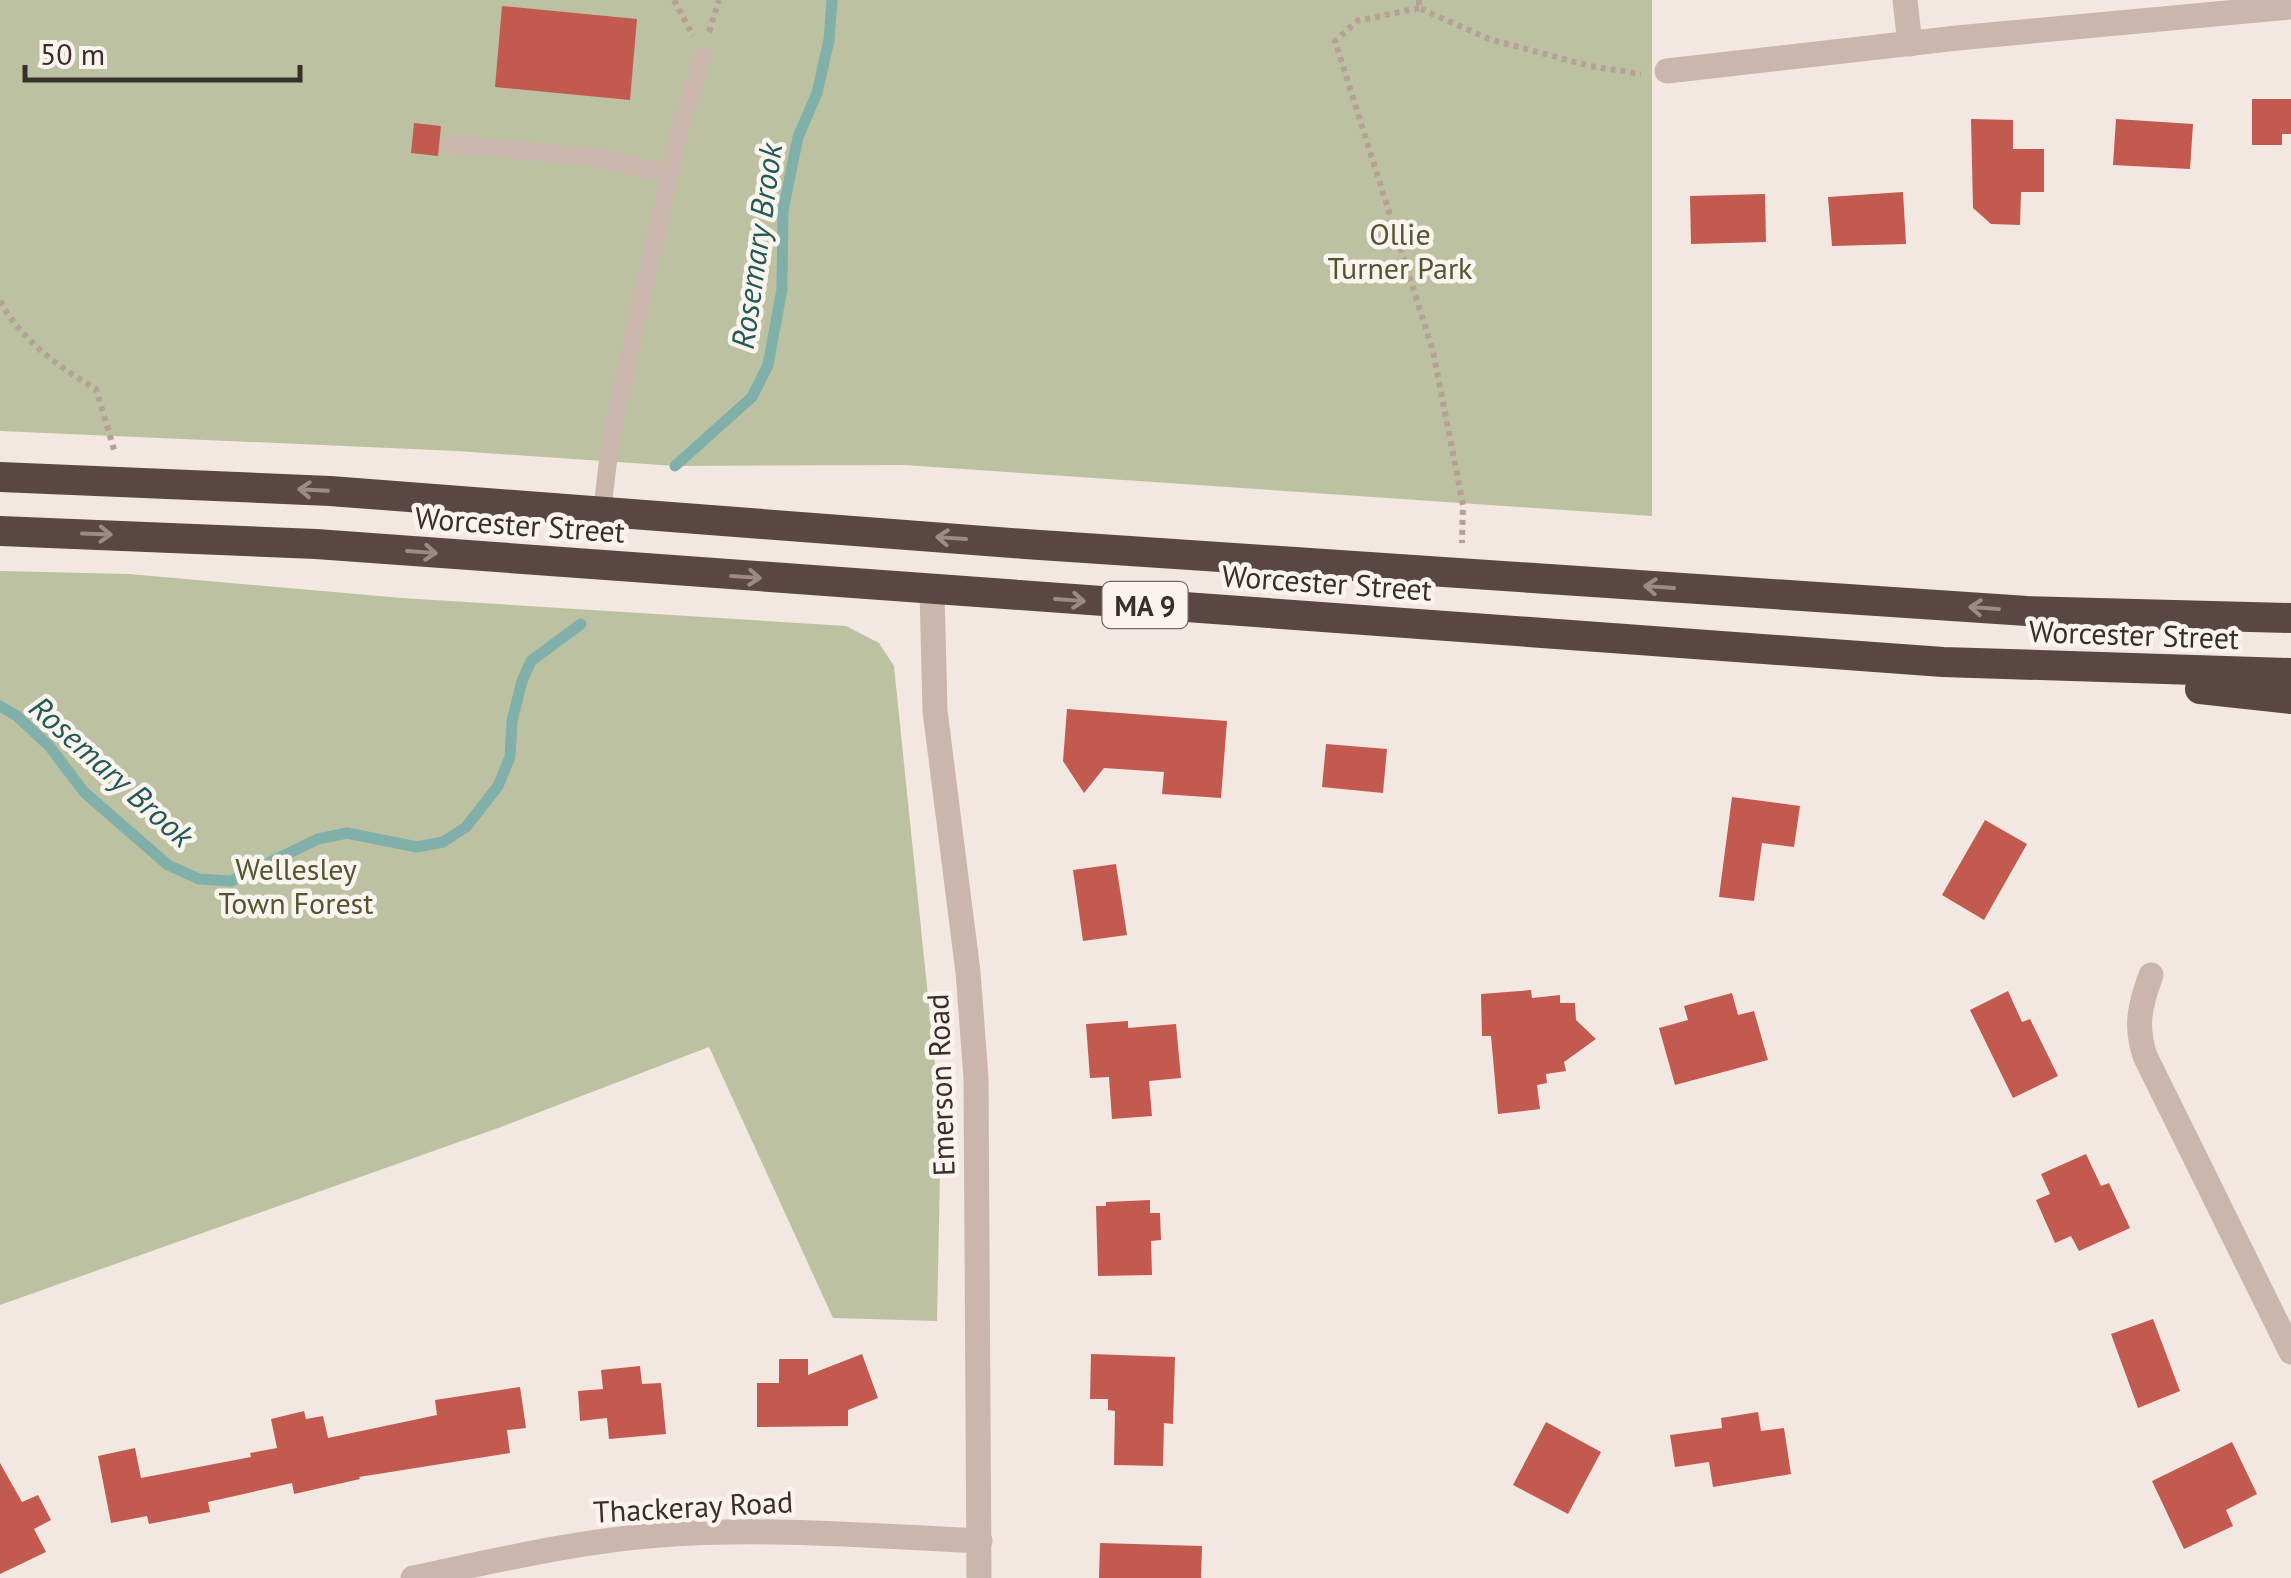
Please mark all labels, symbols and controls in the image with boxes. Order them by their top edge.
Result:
scale bar [25,20,300,82]
text: 50 m [40,34,105,73]
water label: Rosemary Brook [721,139,791,351]
park label: Ollie Turner Park [1328,214,1473,287]
one-way arrow [297,480,329,499]
street label: Worcester Street [414,497,626,551]
one-way arrow [81,525,113,544]
one-way arrow [936,529,968,548]
one-way arrow [405,542,437,561]
street label: Worcester Street [1221,555,1433,609]
one-way arrow [729,567,762,586]
one-way arrow [1644,577,1676,596]
road number: MA 9 [1102,582,1188,628]
one-way arrow [1054,591,1086,610]
one-way arrow [1968,599,2000,618]
street label: Worcester Street [2028,611,2240,657]
water label: Rosemary Brook [21,686,204,857]
park label: Wellesley Town Forest [219,849,373,922]
street label: Emerson Road [917,993,963,1177]
street label: Thackeray Road [592,1481,794,1531]

